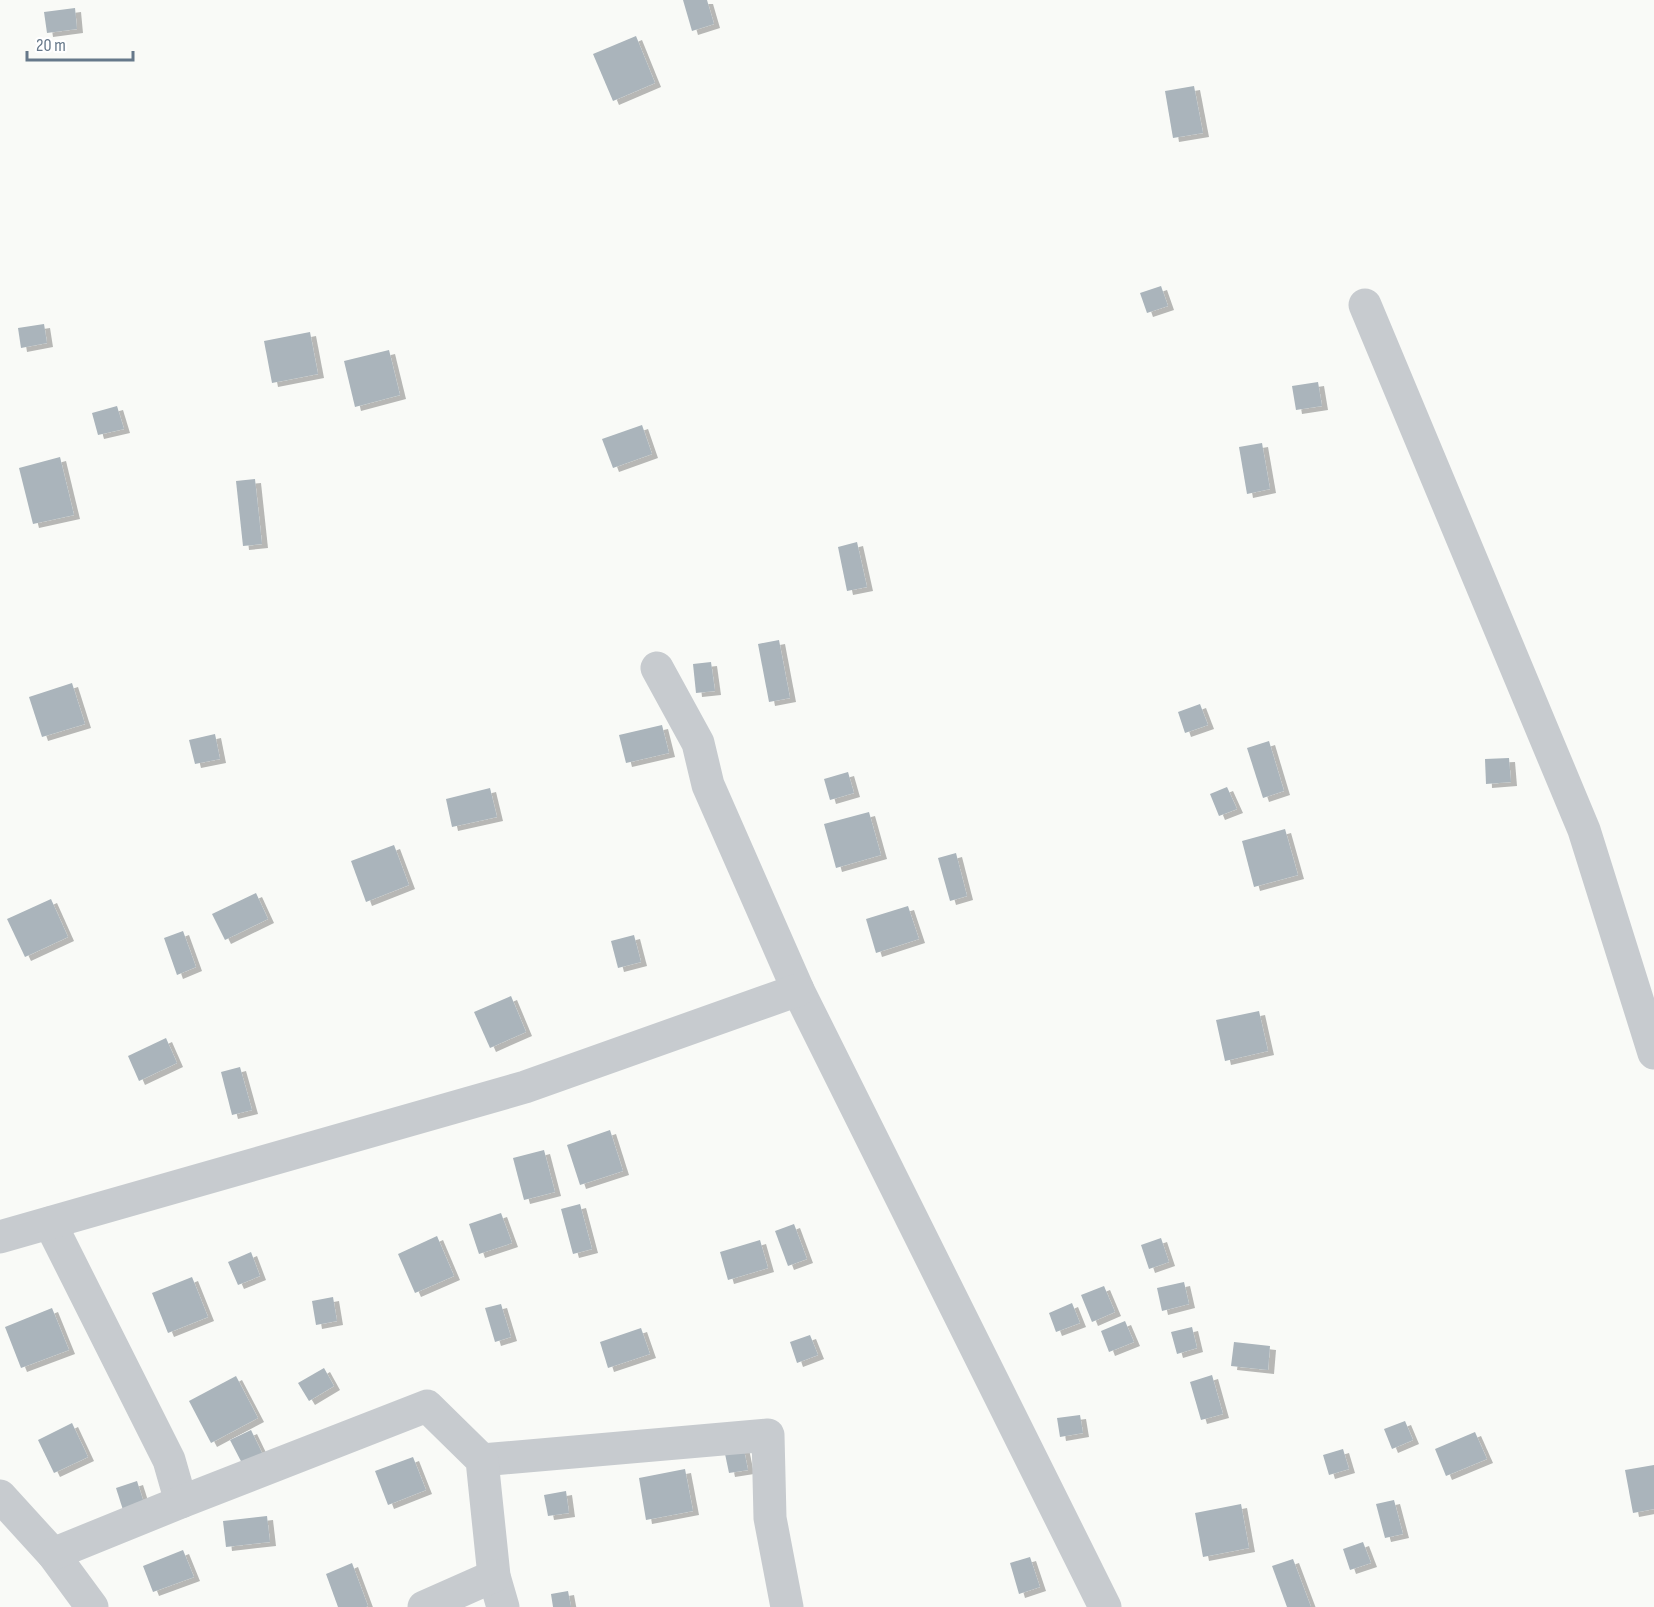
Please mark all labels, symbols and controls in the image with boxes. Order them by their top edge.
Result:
scale bar [27,24,134,62]
text: 20 m [36,35,66,56]

